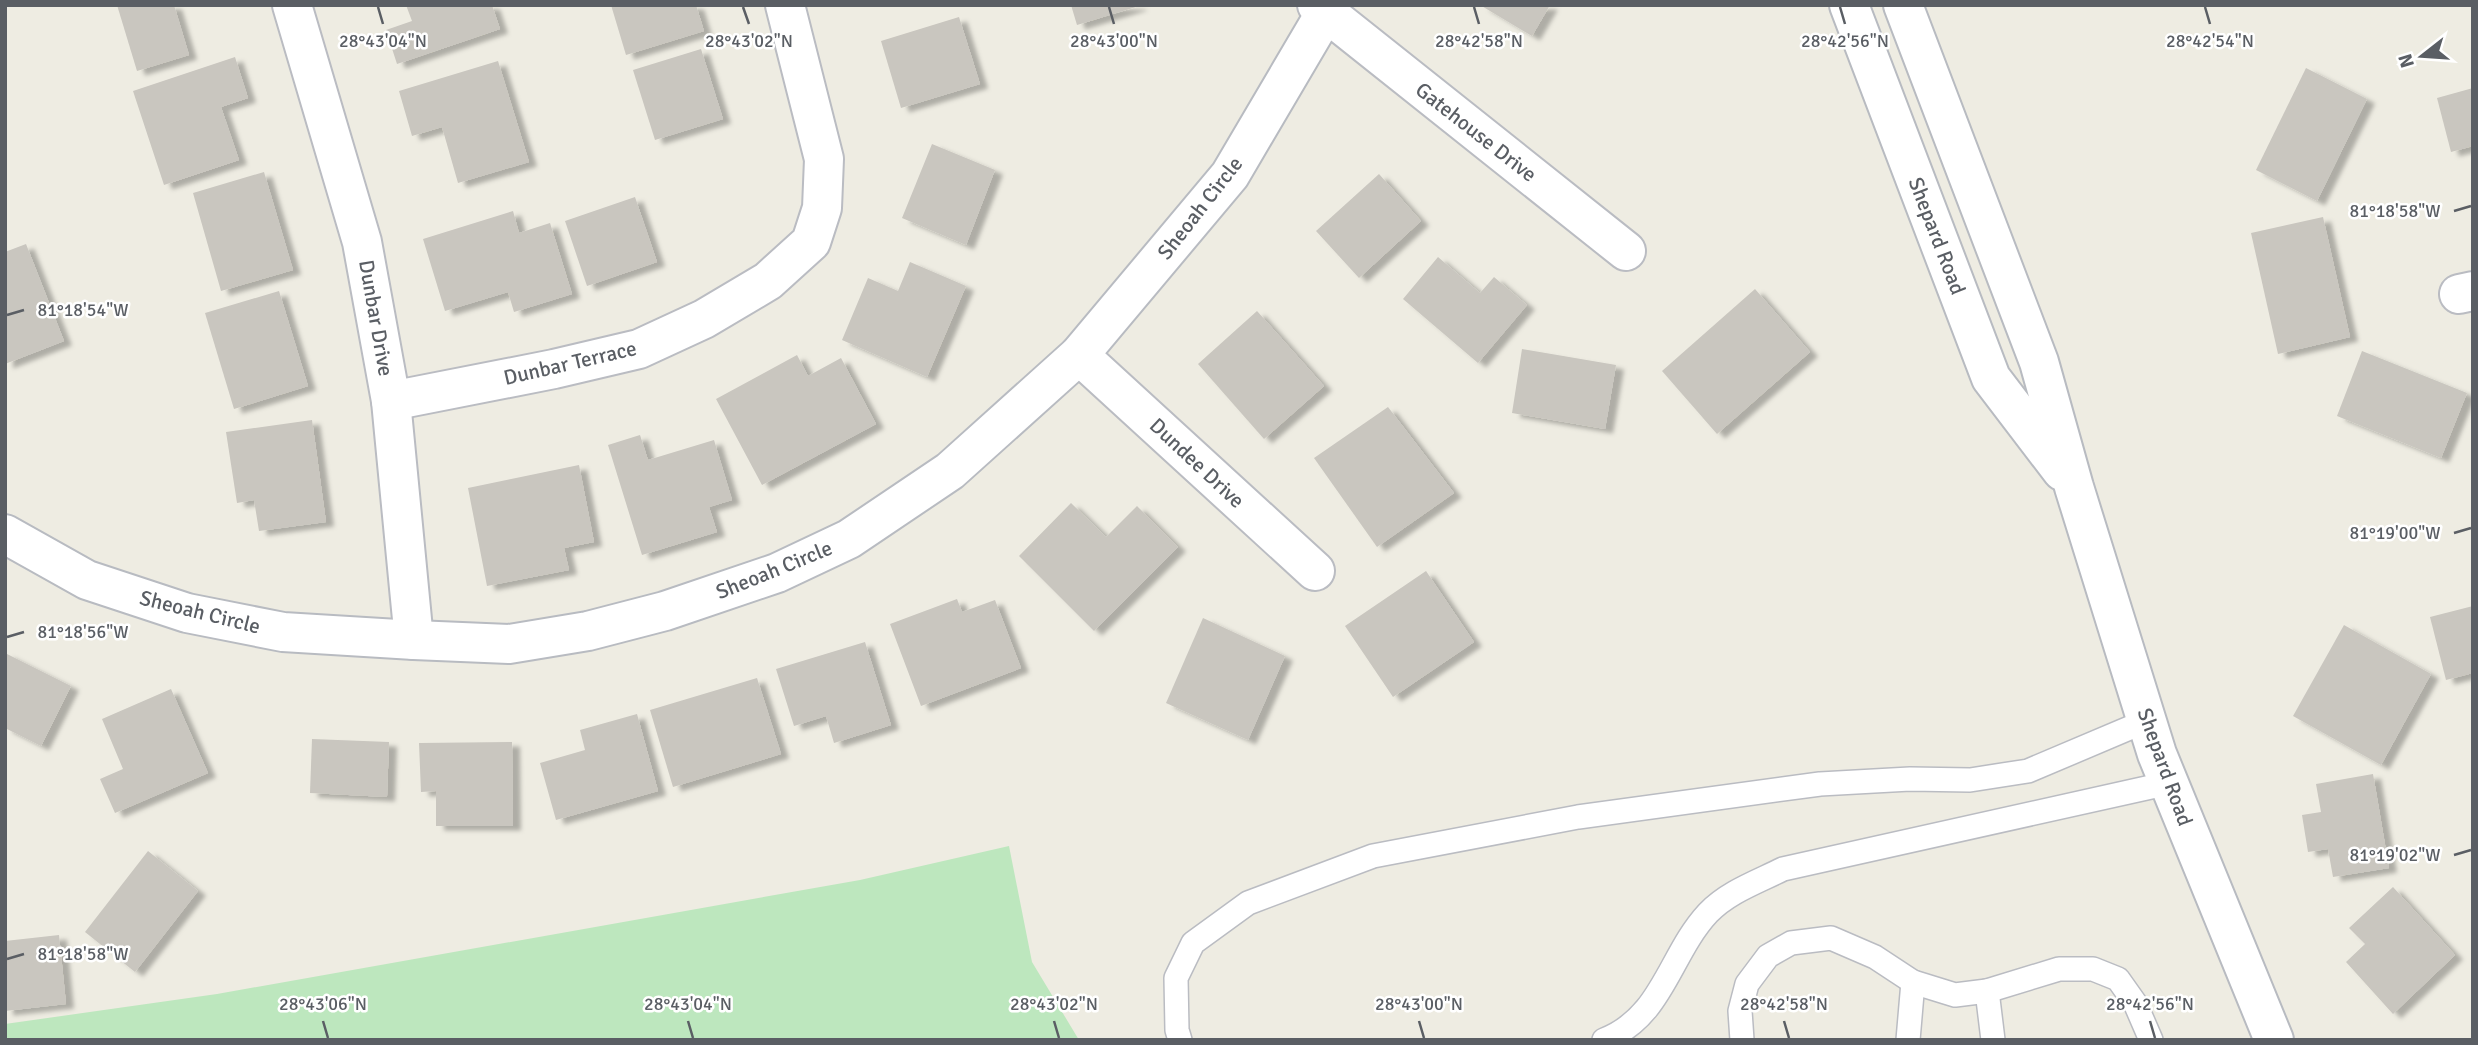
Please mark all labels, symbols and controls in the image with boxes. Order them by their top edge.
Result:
north arrow [2387,21,2457,91]
text: 28°43'04"N [339,30,427,52]
text: 28°43'02"N [705,30,793,52]
text: 28°43'00"N [1070,30,1158,52]
text: 28°42'58"N [1435,30,1523,52]
text: 28°42'56"N [1801,30,1889,52]
text: 28°42'54"N [2166,30,2254,52]
text: N [2393,51,2420,71]
street label: Gatehouse Drive [1410,77,1542,187]
street label: Sheoah Circle [1152,151,1248,265]
street label: Shepard Road [1903,174,1971,298]
text: 81°18'58"W [2350,200,2440,222]
street label: Dunbar Drive [353,258,399,378]
text: 81°18'54"W [38,299,128,321]
street label: Dunbar Terrace [501,335,639,391]
street label: Dundee Drive [1144,412,1250,514]
text: 81°19'00"W [2350,522,2440,544]
street label: Sheoah Circle [712,535,836,605]
street label: Sheoah Circle [137,584,263,640]
text: 81°18'56"W [38,621,128,643]
street label: Shepard Road [2132,704,2198,830]
text: 81°19'02"W [2350,844,2440,866]
text: 81°18'58"W [38,943,128,965]
text: 28°43'06"N [279,993,367,1015]
text: 28°43'04"N [644,993,732,1015]
text: 28°43'02"N [1010,993,1098,1015]
text: 28°43'00"N [1375,993,1463,1015]
text: 28°42'58"N [1740,993,1828,1015]
text: 28°42'56"N [2106,993,2194,1015]

